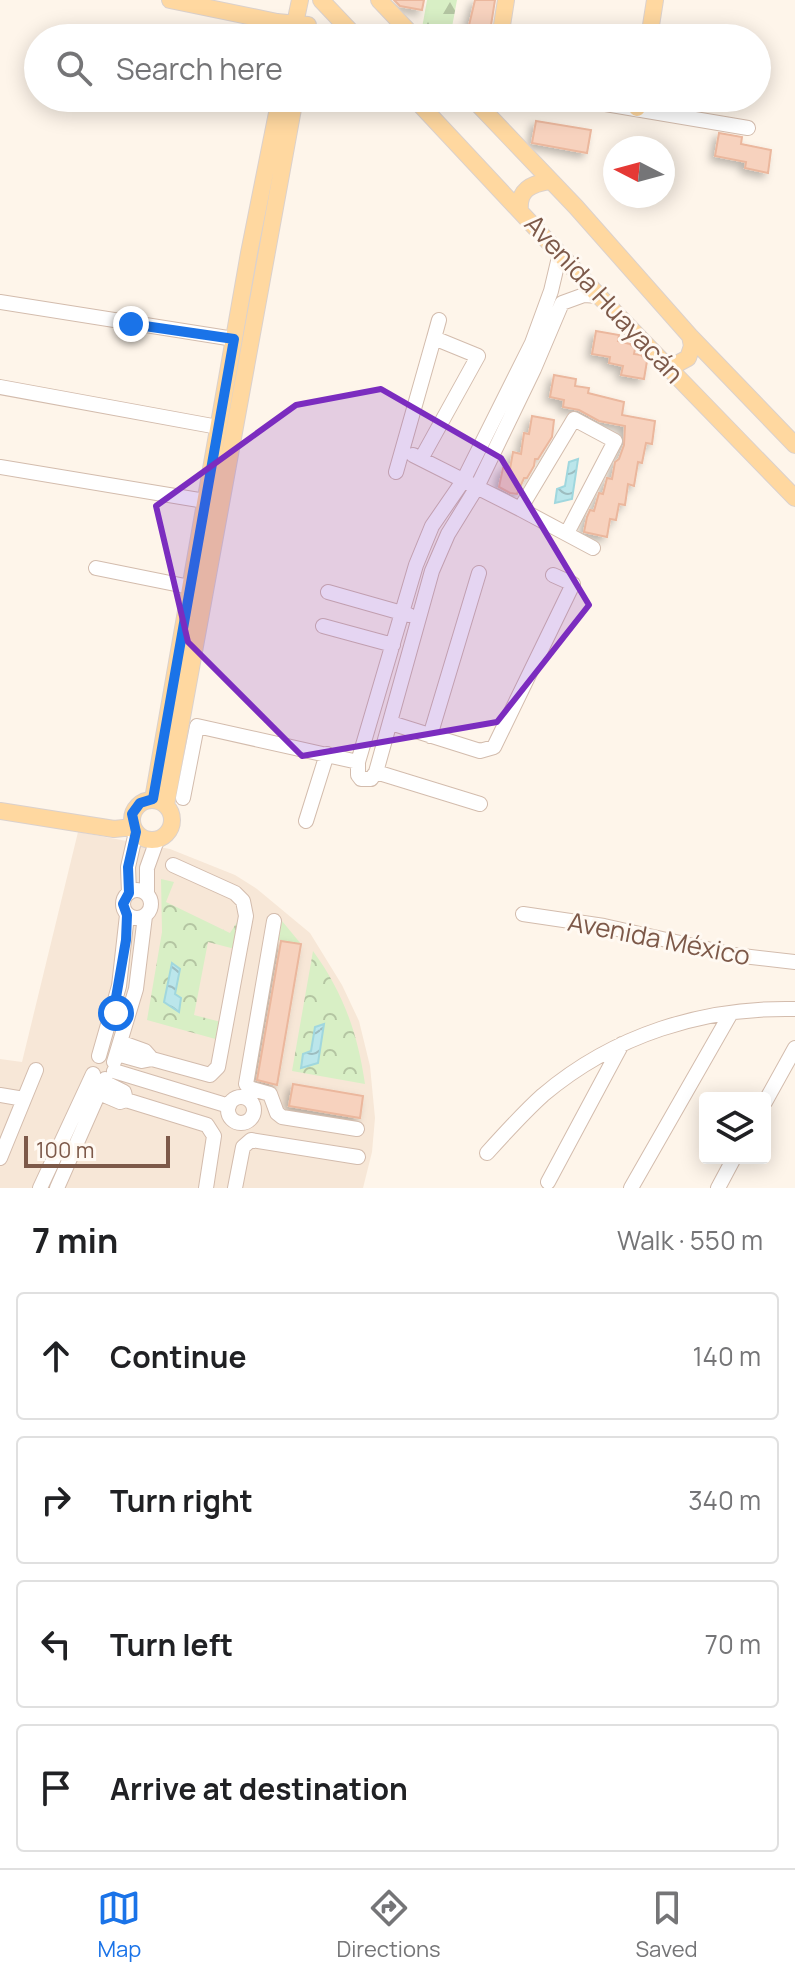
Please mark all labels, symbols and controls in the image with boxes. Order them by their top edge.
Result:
search box [24,24,771,112]
icon: search [52,46,96,90]
text: Search here [116,48,283,89]
north arrow [603,136,675,208]
street label: Avenida Huayacán [517,206,692,390]
route end [113,306,149,342]
street label: Avenida México [565,903,754,973]
route start [98,995,134,1031]
map controls [699,1092,771,1164]
button: layers [699,1092,771,1164]
scale bar [24,1132,170,1168]
text: 100 m [36,1135,94,1165]
text: 7 min [32,1217,118,1263]
text: Walk · 550 m [617,1222,763,1258]
icon: ahead [34,1334,78,1378]
text: Continue [110,1336,246,1377]
text: 140 m [692,1338,761,1374]
icon: right [34,1478,78,1522]
text: Turn right [110,1480,253,1521]
text: 340 m [688,1482,761,1518]
icon: left [34,1622,78,1666]
text: Turn left [110,1624,233,1665]
text: 70 m [705,1626,761,1662]
icon: arrive [34,1766,78,1810]
text: Arrive at destination [110,1768,408,1809]
tab: Map [97,1886,141,1964]
tab: Directions [336,1886,441,1964]
tab: Saved [636,1886,698,1964]

